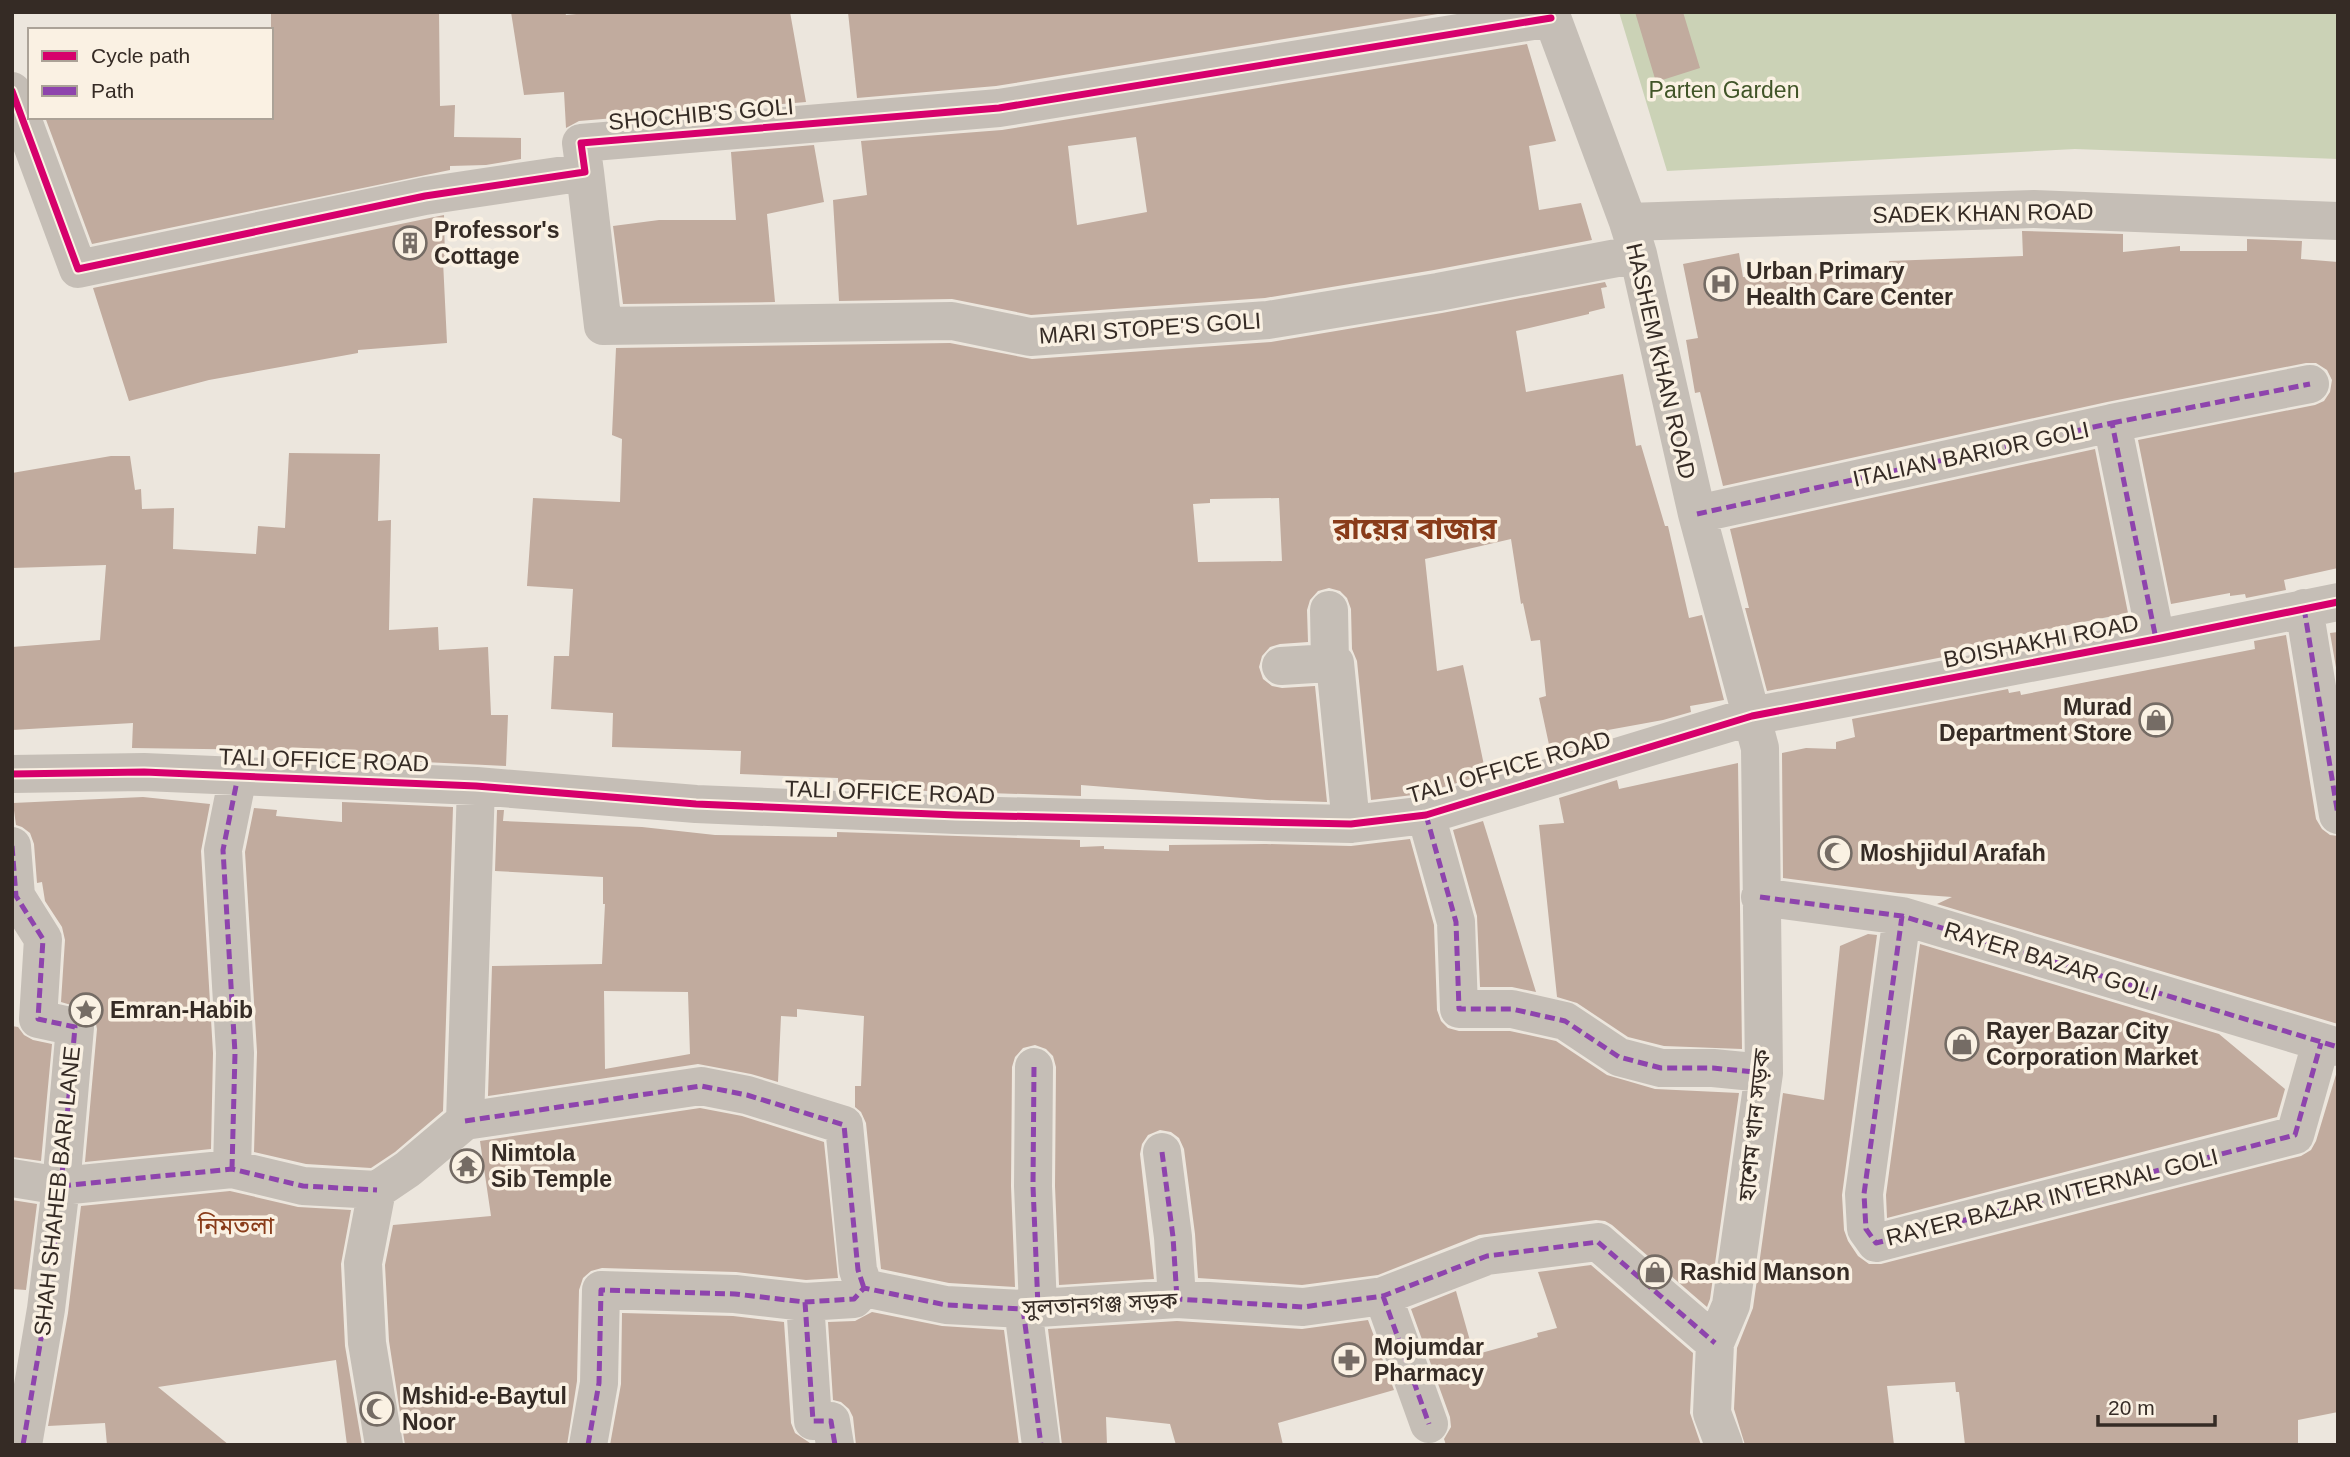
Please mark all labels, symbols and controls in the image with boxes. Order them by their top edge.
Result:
legend [28,28,273,119]
text: Cycle path [91,44,190,67]
park label: Parten Garden [1649,77,1799,103]
text: Path [91,79,134,102]
street label: SHOCHIB'S GOLI [607,93,795,135]
street label: SADEK KHAN ROAD [1872,198,2094,228]
place label: Professor's Cottage [434,217,560,269]
building icon: Professor's Cottage [391,224,429,262]
street label: HASHEM KHAN ROAD [1621,240,1701,482]
place label: Urban Primary Health Care Center [1746,258,1953,310]
hospital icon: Urban Primary Health Care Center [1702,265,1740,303]
street label: MARI STOPE'S GOLI [1038,307,1262,349]
street label: ITALIAN BARIOR GOLI [1850,416,2092,492]
district label: রায়ের বাজার [1332,512,1498,545]
street label: BOISHAKHI ROAD [1941,609,2141,673]
place label: Murad Department Store [1939,694,2132,746]
shop icon: Murad Department Store [2137,701,2175,739]
street label: TALI OFFICE ROAD [1404,726,1614,808]
street label: TALI OFFICE ROAD [218,743,430,777]
street label: TALI OFFICE ROAD [784,775,996,809]
mosque icon: Moshjidul Arafah [1816,834,1854,872]
place label: Moshjidul Arafah [1860,840,2046,866]
street label: RAYER BAZAR GOLI [1941,916,2161,1006]
place icon: Emran-Habib [67,991,105,1029]
place label: Emran-Habib [110,997,253,1023]
place label: Rayer Bazar City Corporation Market [1986,1018,2198,1070]
shop icon: Rayer Bazar City Corporation Market [1943,1025,1981,1063]
street label: SHAH SHAHEB BARI LANE [29,1045,85,1337]
street label: হাশেম খান সড়ক [1733,1047,1775,1203]
place label: Nimtola Sib Temple [491,1140,612,1192]
street label: RAYER BAZAR INTERNAL GOLI [1883,1143,2221,1251]
temple icon: Nimtola Sib Temple [448,1147,486,1185]
district label: নিমতলা [197,1212,275,1239]
shop icon: Rashid Manson [1636,1253,1674,1291]
place label: Rashid Manson [1680,1259,1850,1285]
street label: সুলতানগঞ্জ সড়ক [1021,1287,1179,1322]
place label: Mojumdar Pharmacy [1374,1334,1484,1386]
pharmacy icon: Mojumdar Pharmacy [1330,1341,1368,1379]
place label: Mshid-e-Baytul Noor [402,1383,567,1435]
scale bar [2098,1384,2215,1428]
mosque icon: Mshid-e-Baytul Noor [358,1390,396,1428]
text: 20 m [2108,1396,2155,1419]

